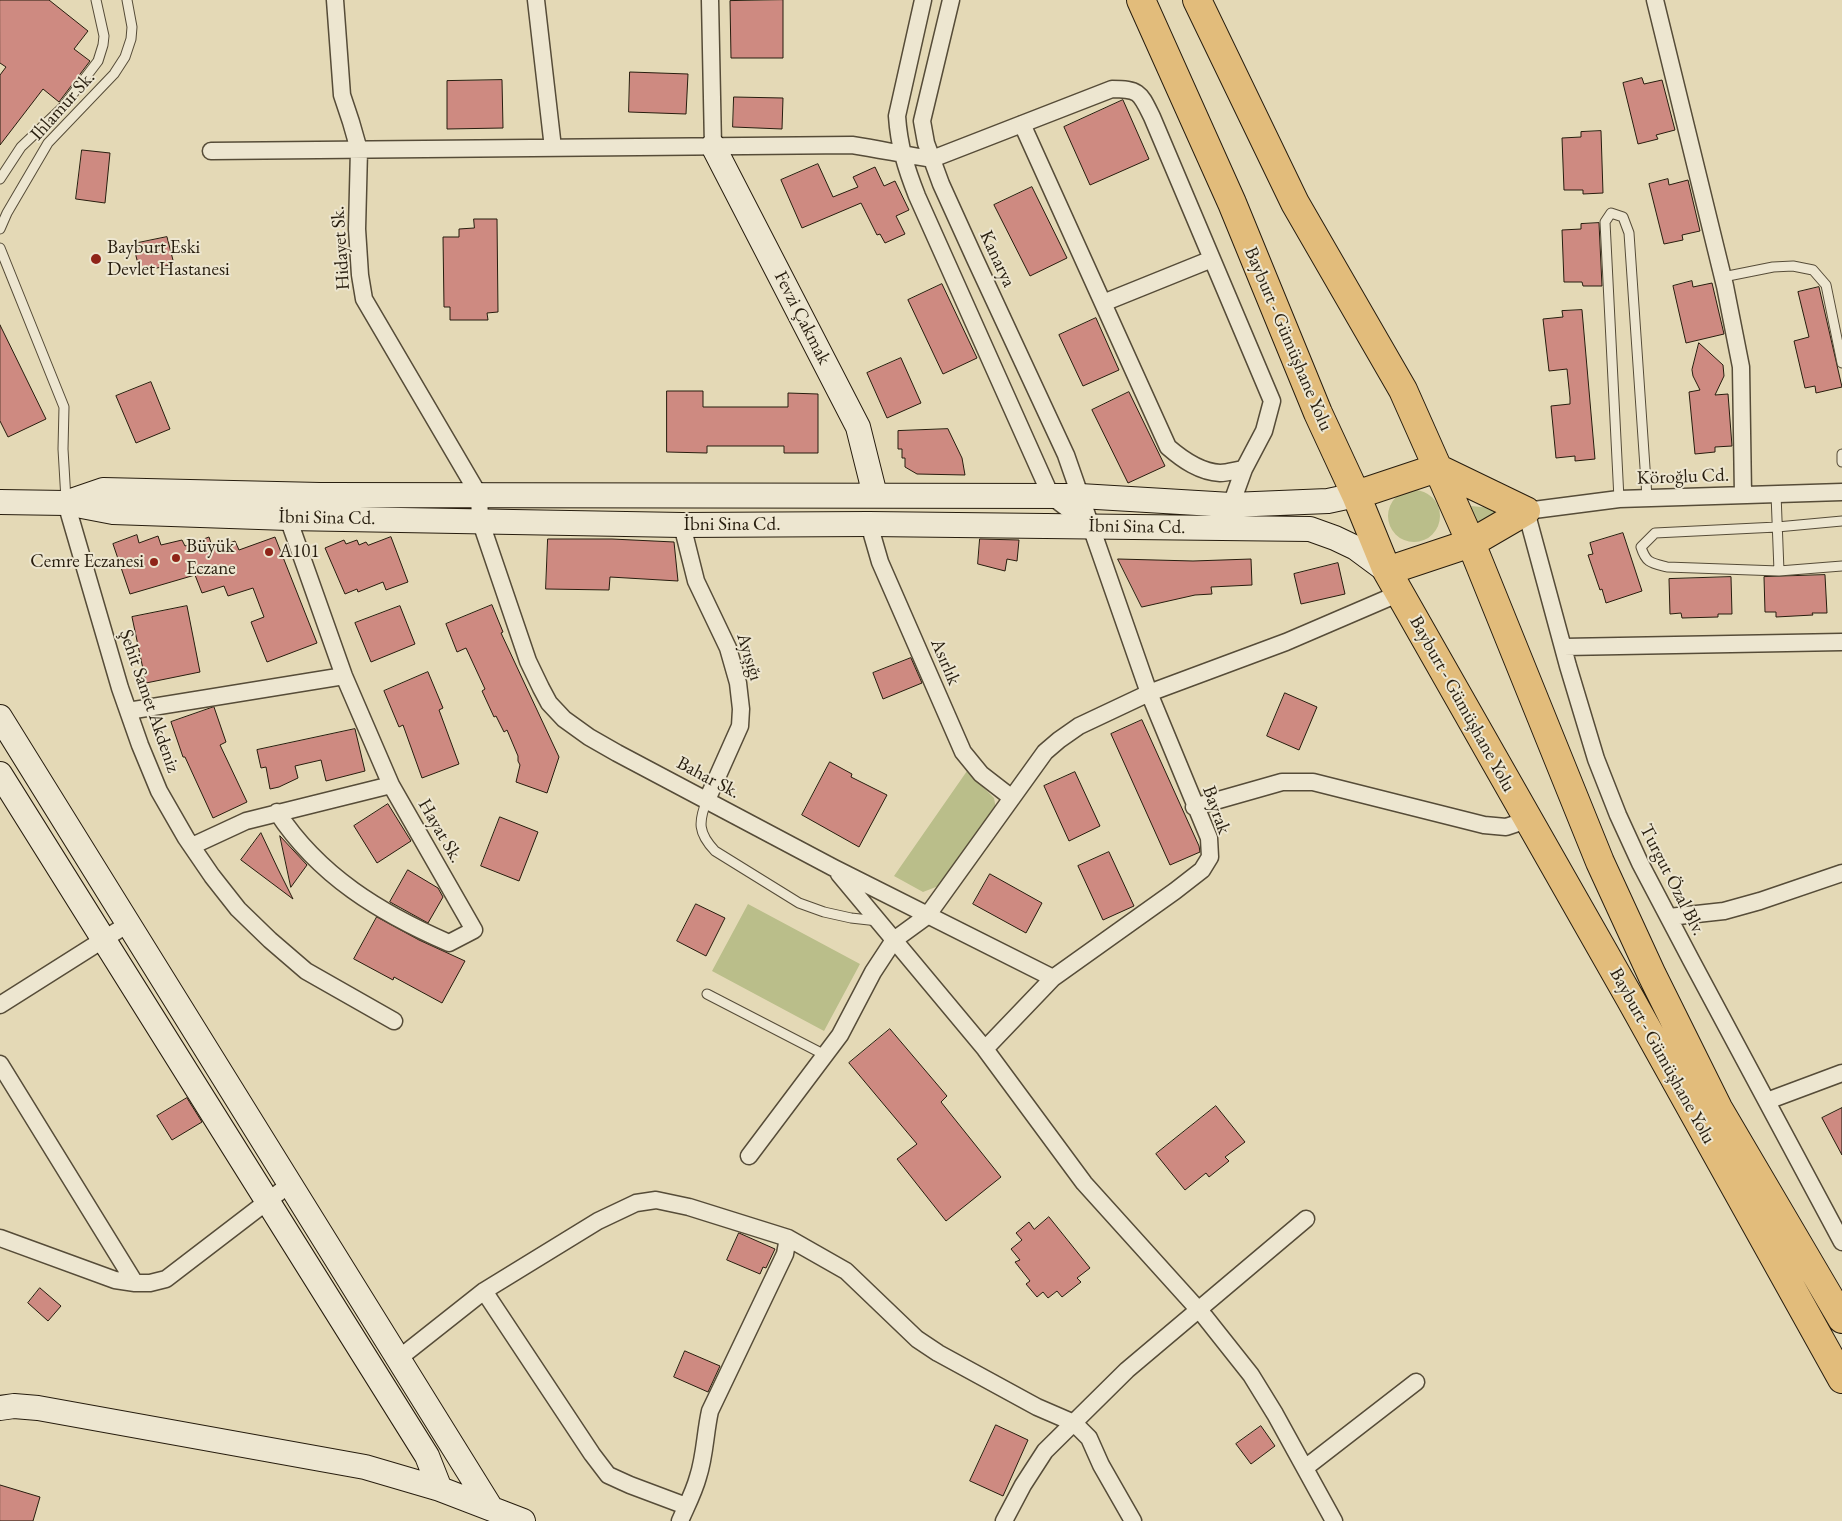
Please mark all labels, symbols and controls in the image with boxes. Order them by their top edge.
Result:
street label: Ihlamur Sk. [26,67,100,145]
street label: Hidayet Sk. [327,205,355,291]
street label: Kanarya [974,227,1020,291]
place label: Bayburt Eski Devlet Hastanesi [107,237,230,281]
street label: Bayburt - Gümüşhane Yolu [1239,243,1337,435]
marker: Bayburt Eski Devlet Hastanesi [89,252,103,266]
street label: Fevzi Çakmak [769,267,835,369]
street label: Köroğlu Cd. [1637,464,1729,490]
street label: İbni Sina Cd. [278,506,376,530]
street label: İbni Sina Cd. [683,514,781,536]
street label: İbni Sina Cd. [1088,515,1186,539]
place label: Büyük Eczane [186,536,236,580]
place label: A101 [279,541,320,563]
marker: A101 [263,546,275,558]
place label: Cemre Eczanesi [30,551,144,573]
marker: Büyük Eczane [170,552,182,564]
marker: Cemre Eczanesi [148,556,160,568]
street label: Bayburt - Gümüşhane Yolu [1404,612,1520,796]
street label: Şehit Samet Akdeniz [114,626,184,776]
street label: Ayışığı [731,630,767,684]
street label: Asırlık [925,635,965,689]
street label: Bahar Sk. [672,752,744,804]
street label: Bayrak [1197,783,1235,837]
street label: Hayat Sk. [413,795,467,867]
street label: Turgut Özal Blv. [1634,821,1710,939]
street label: Bayburt - Gümüşhane Yolu [1604,964,1720,1148]

